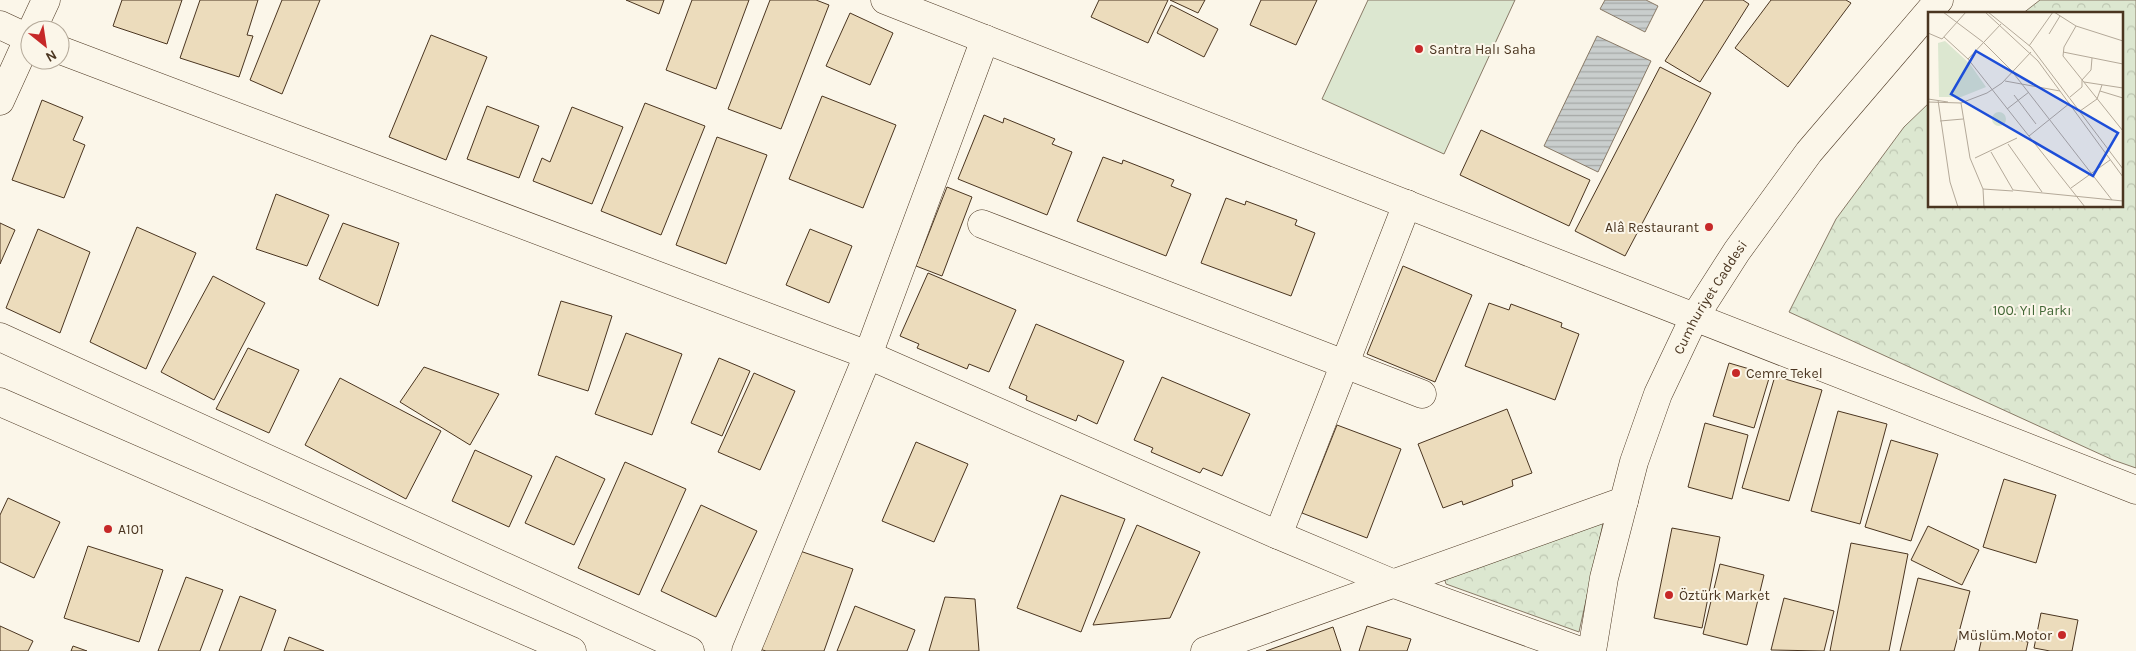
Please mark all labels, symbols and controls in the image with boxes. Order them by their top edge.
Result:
inset map [1928,12,2124,208]
north arrow [20,20,70,70]
place label: Santra Halı Saha [1429,41,1536,58]
marker: Santra Halı Saha [1413,43,1425,55]
text: N [43,46,60,66]
place label: Alâ Restaurant [1605,219,1699,236]
marker: Alâ Restaurant [1703,221,1715,233]
street label: Cumhuriyet Caddesi [1670,237,1751,357]
park label: 100. Yıl Parkı [1993,302,2071,319]
place label: Cemre Tekel [1746,365,1823,382]
marker: Cemre Tekel [1730,367,1742,379]
place label: A101 [118,521,144,538]
marker: A101 [102,523,114,535]
place label: Öztürk Market [1679,587,1770,604]
marker: Öztürk Market [1663,589,1675,601]
place label: Müslüm Motor [1958,627,2053,644]
marker: Müslüm Motor [2056,629,2068,641]

